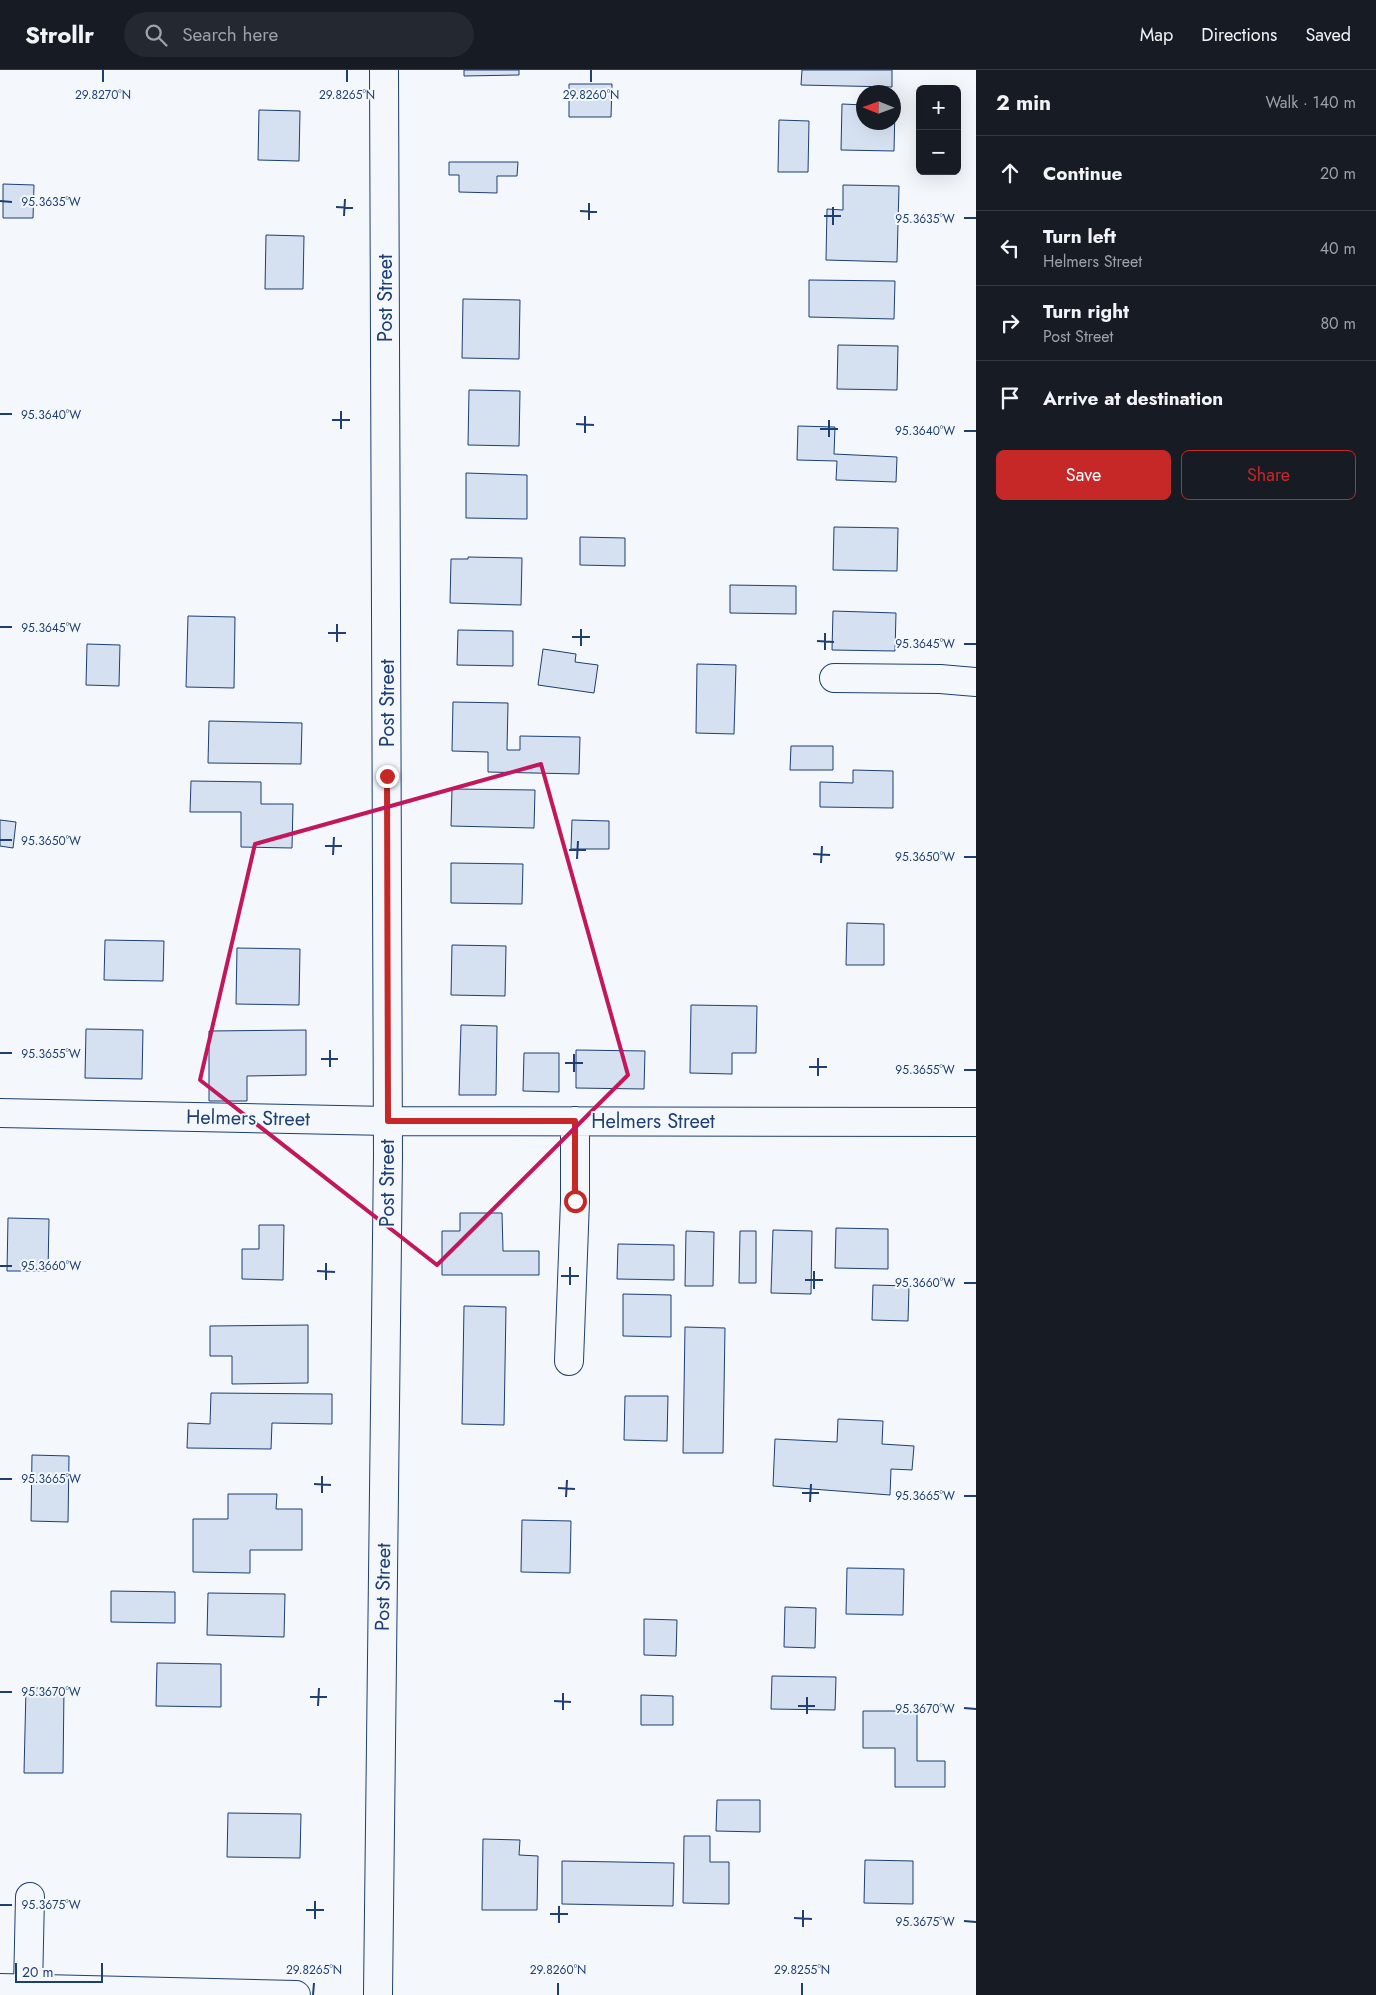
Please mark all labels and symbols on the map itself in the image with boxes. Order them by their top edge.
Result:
north arrow [856,85,901,130]
text: 29.8270°N [75,86,131,104]
text: 29.8265°N [319,86,375,104]
text: 29.8260°N [563,86,619,104]
text: 95.3635°W [21,193,81,211]
text: 95.3635°W [895,210,955,228]
street label: Post Street [371,254,400,342]
text: 95.3640°W [21,406,81,424]
text: 95.3640°W [895,422,955,440]
text: 95.3645°W [21,619,81,637]
text: 95.3645°W [895,635,955,653]
street label: Post Street [373,659,402,747]
route end [376,765,399,788]
text: 95.3650°W [21,832,81,850]
text: 95.3650°W [895,848,955,866]
text: 95.3655°W [21,1045,81,1063]
text: 95.3655°W [895,1061,955,1079]
street label: Helmers Street [186,1102,310,1134]
street label: Helmers Street [591,1107,715,1136]
street label: Post Street [373,1139,402,1227]
route start [564,1190,587,1213]
text: 95.3660°W [21,1257,81,1275]
text: 95.3660°W [895,1274,955,1292]
text: 95.3665°W [21,1470,81,1488]
text: 95.3665°W [895,1487,955,1505]
street label: Post Street [368,1543,398,1631]
text: 95.3670°W [21,1683,81,1701]
text: 95.3670°W [895,1700,955,1718]
text: 95.3675°W [21,1896,81,1914]
text: 95.3675°W [895,1913,955,1931]
scale bar [15,1960,102,1983]
text: 29.8265°N [286,1961,342,1979]
text: 29.8260°N [530,1961,586,1979]
text: 29.8255°N [774,1961,830,1979]

